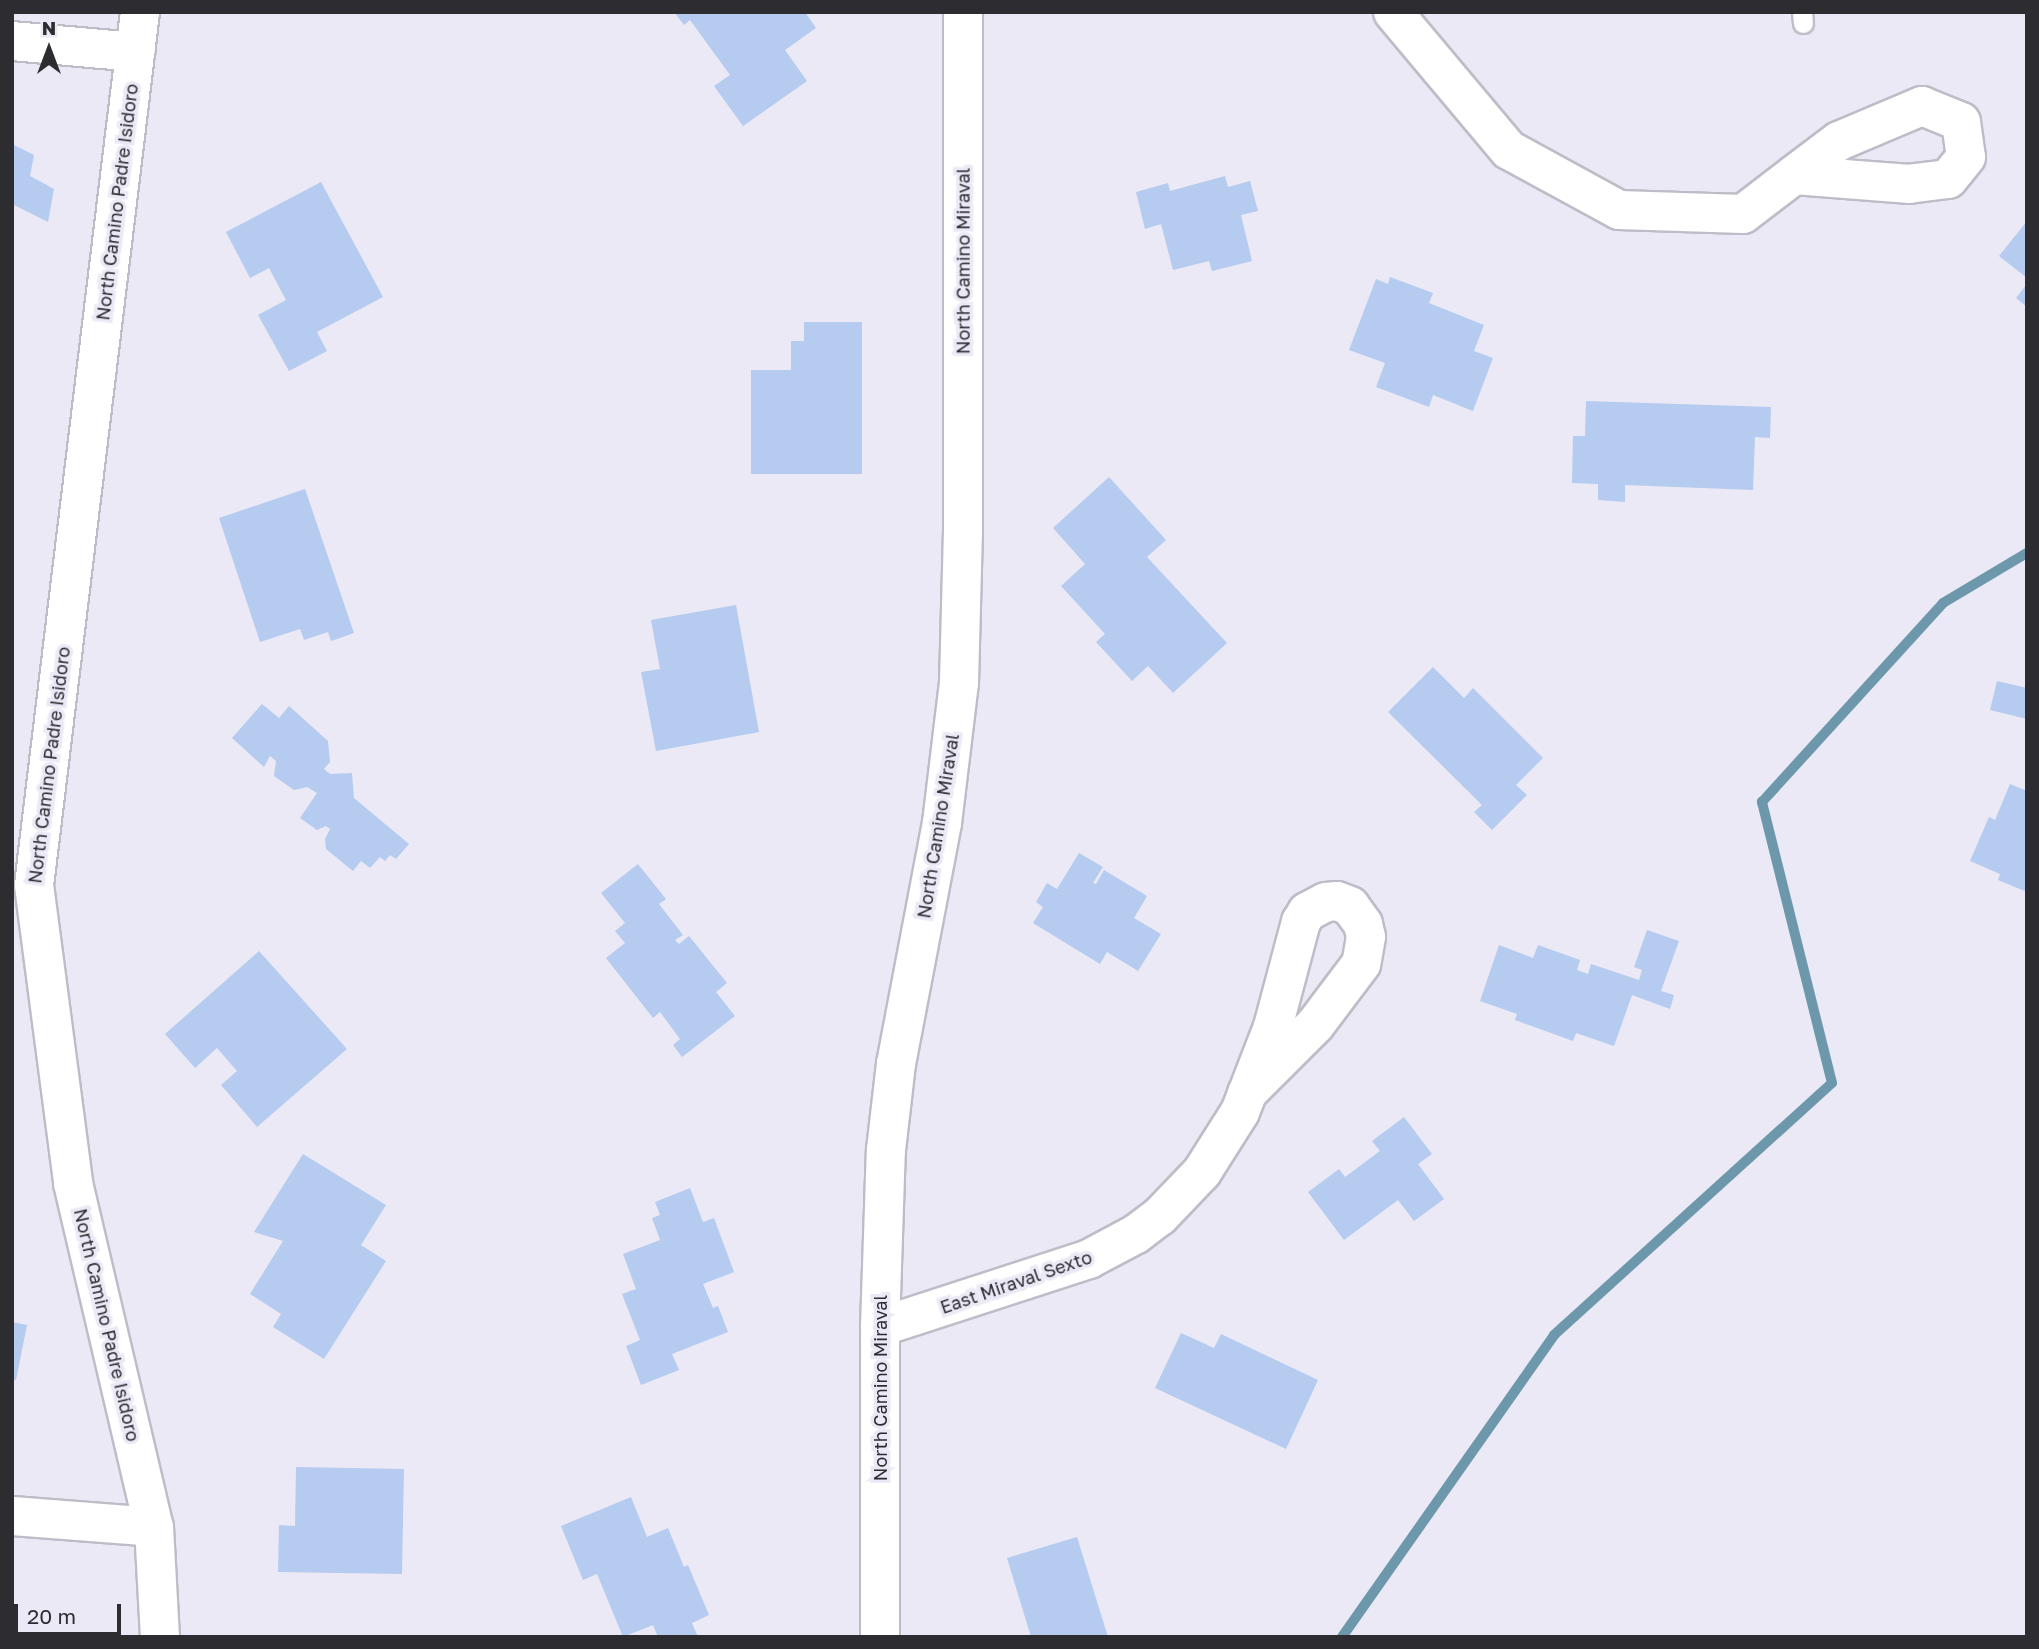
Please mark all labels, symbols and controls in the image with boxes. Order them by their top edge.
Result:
north arrow [14,14,84,84]
text: N [42,16,56,39]
street label: North Camino Padre Isidoro [92,82,142,322]
street label: North Camino Miraval [952,168,974,354]
street label: North Camino Padre Isidoro [24,645,74,885]
street label: North Camino Miraval [913,732,963,920]
street label: North Camino Padre Isidoro [70,1206,144,1444]
street label: East Miraval Sexto [937,1246,1095,1318]
street label: North Camino Miraval [869,1295,891,1481]
scale bar [18,1590,124,1634]
text: 20 m [27,1603,76,1629]

